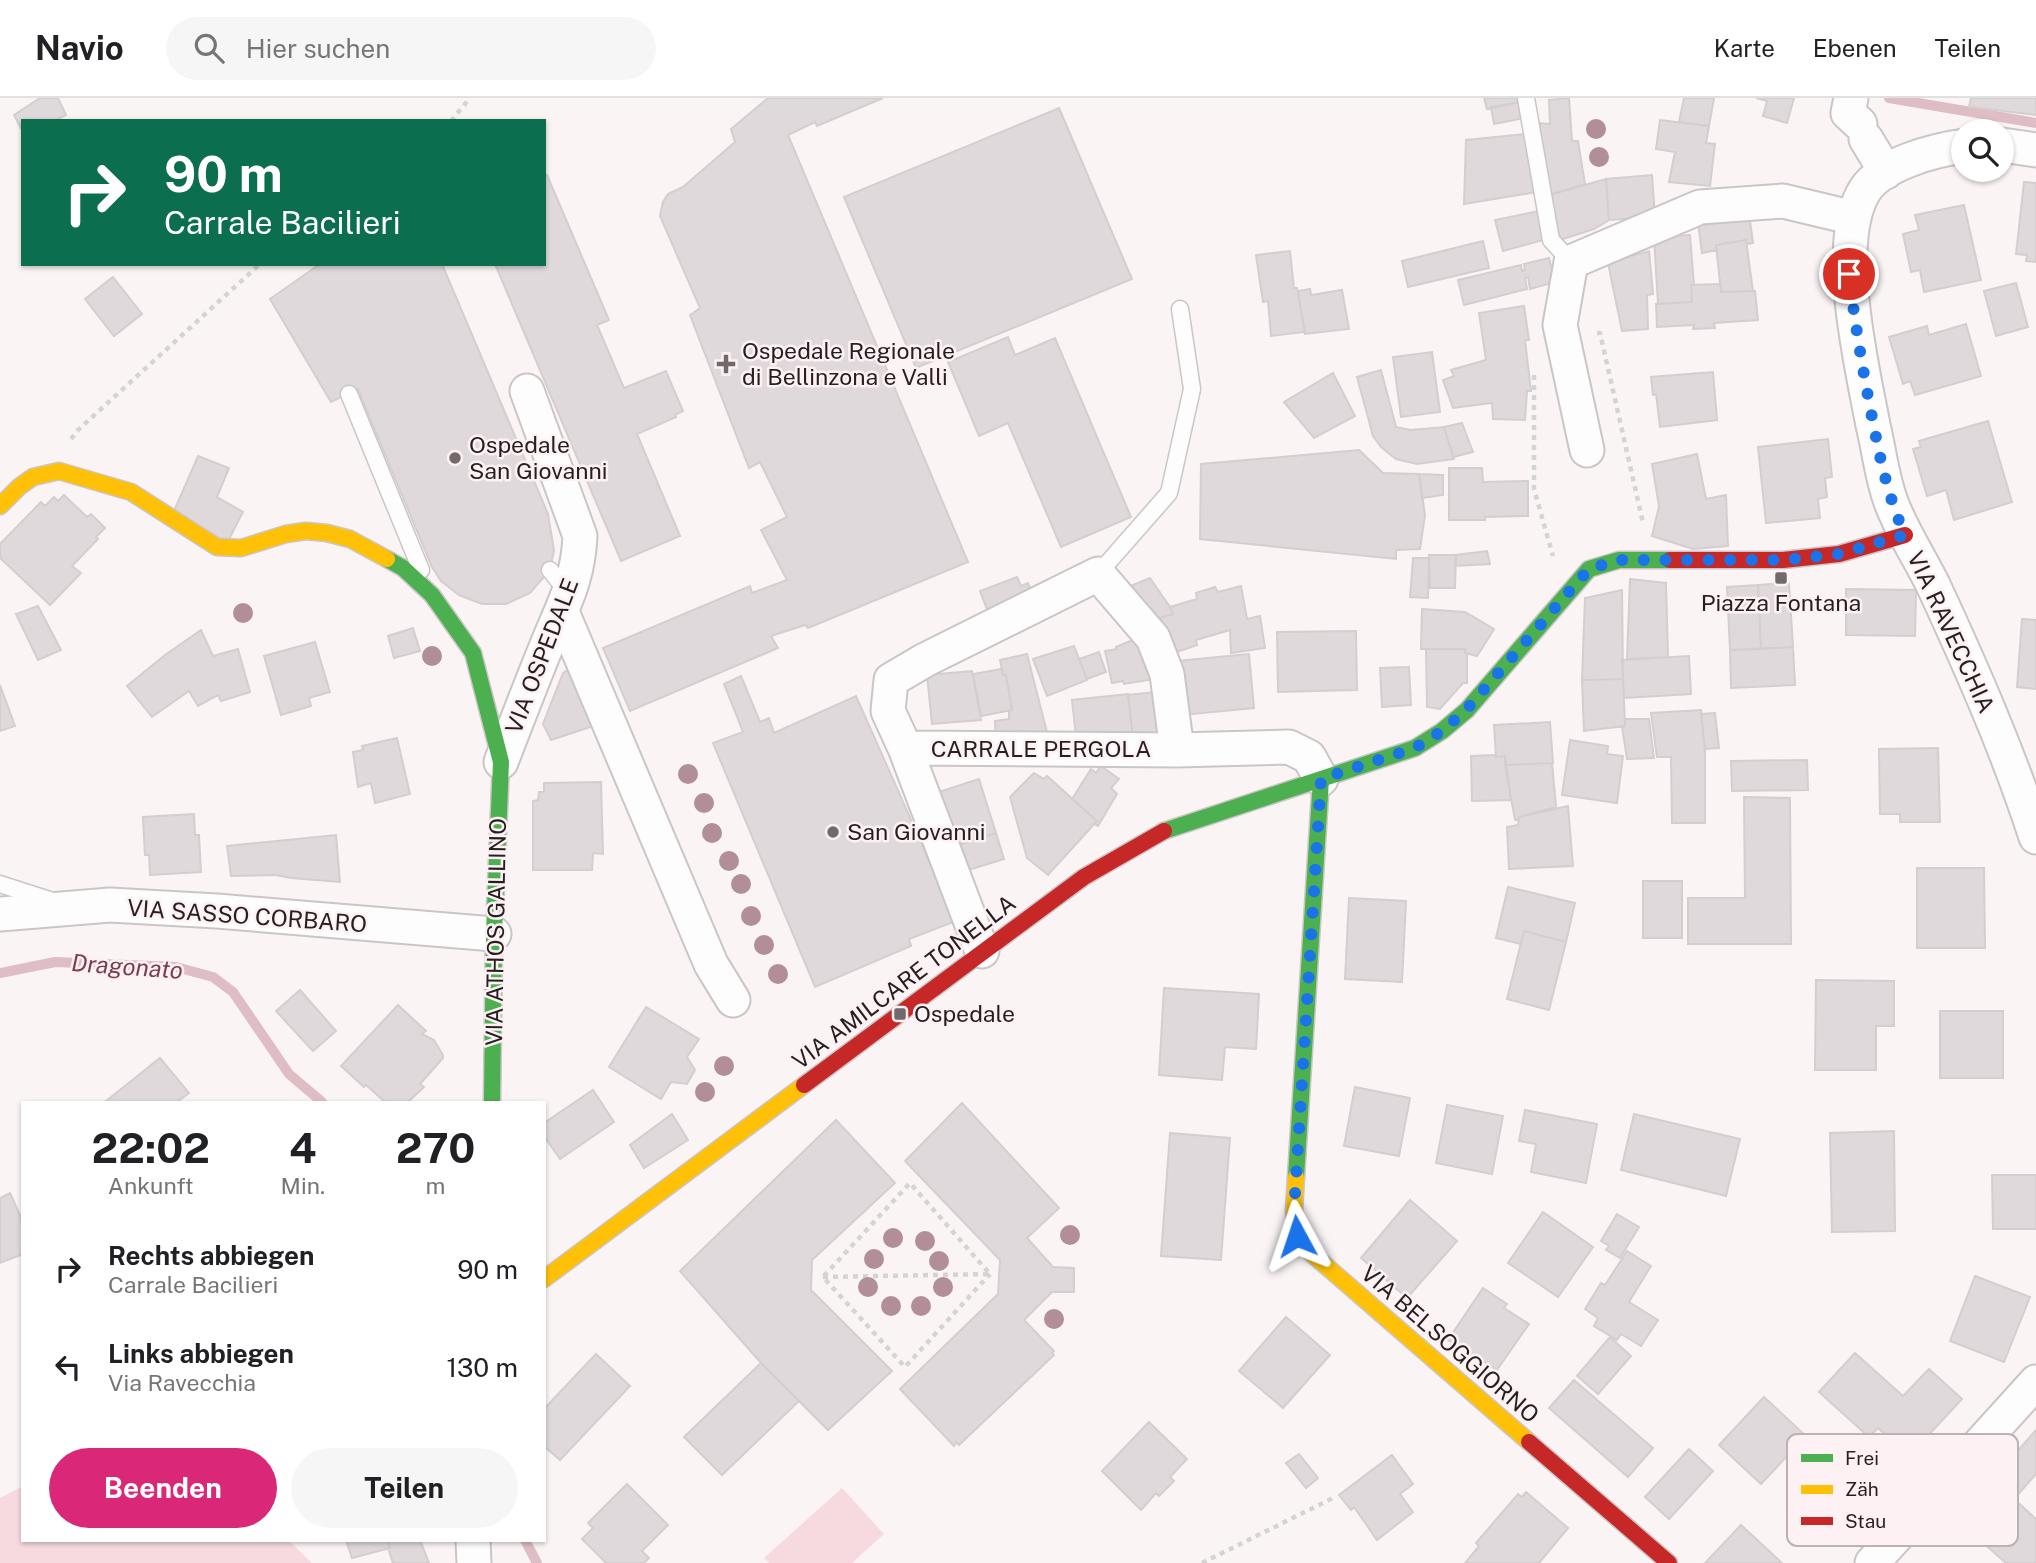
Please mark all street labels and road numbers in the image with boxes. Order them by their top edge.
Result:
street label: VIA RAVECCHIA [1902,547,2001,717]
street label: VIA OSPEDALE [499,574,584,737]
street label: CARRALE PERGOLA [931,735,1151,762]
street label: VIA ATHOS GALLINO [480,818,511,1046]
street label: VIA AMILCARE TONELLA [787,889,1021,1074]
street label: VIA SASSO CORBARO [126,894,368,937]
street label: VIA BELSOGGIORNO [1356,1259,1545,1428]

